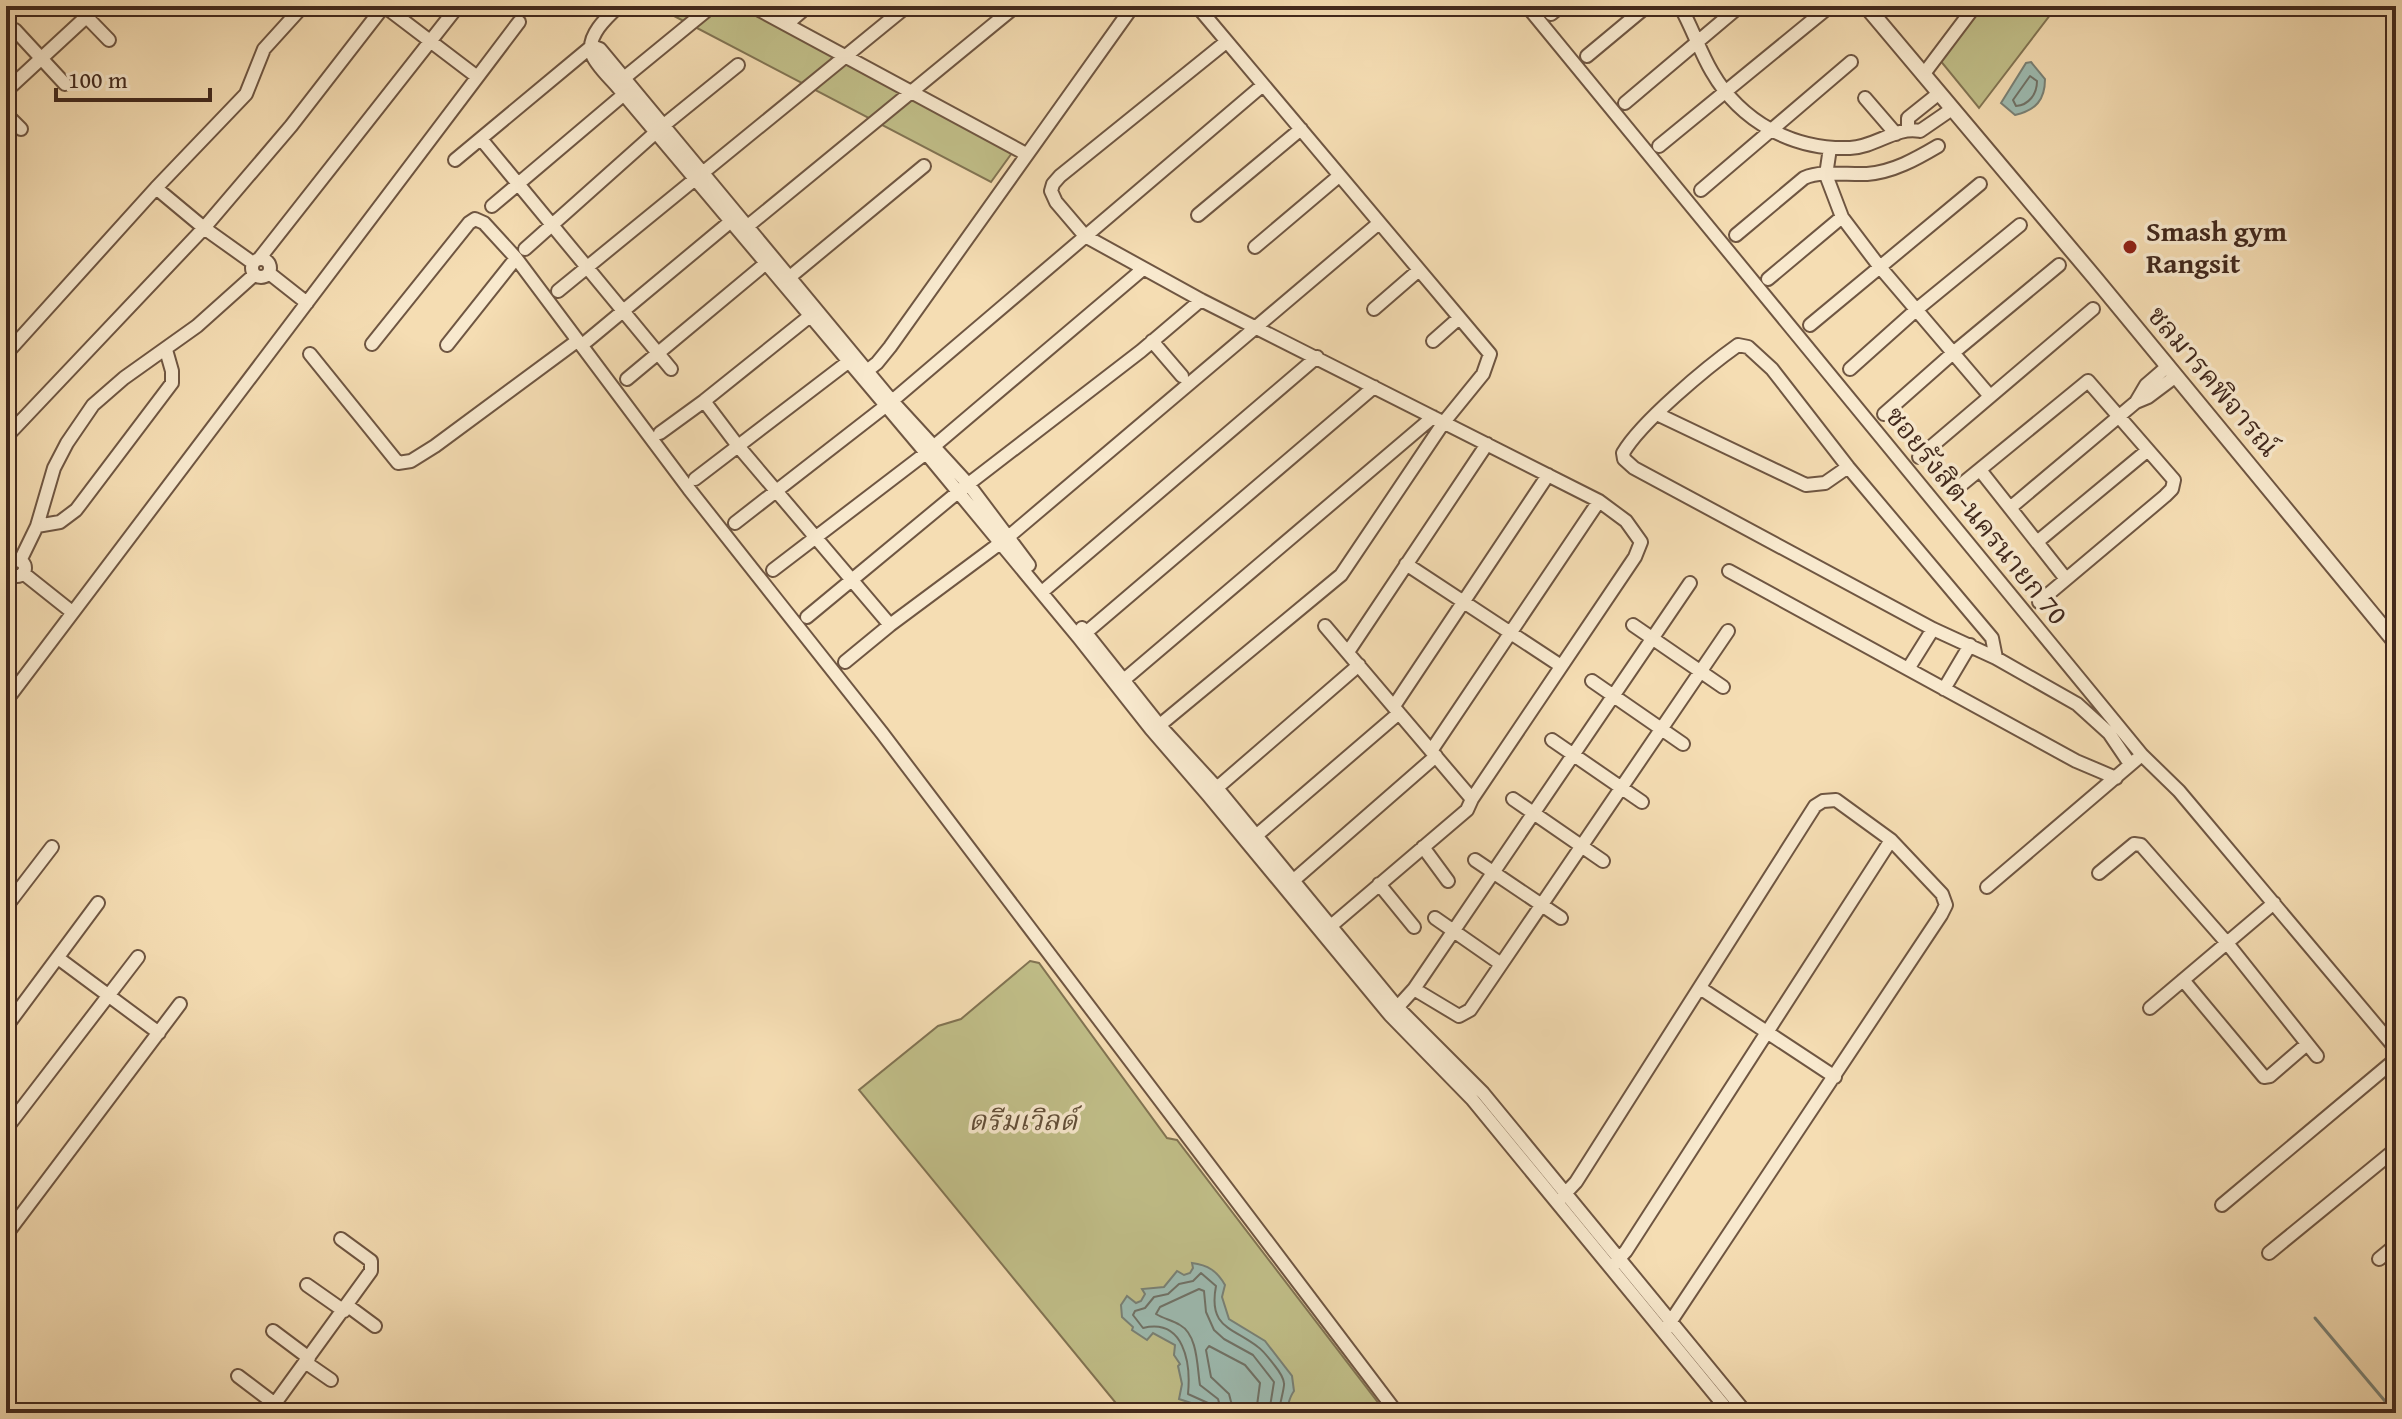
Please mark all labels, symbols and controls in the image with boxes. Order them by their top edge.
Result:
scale bar [56,52,210,102]
text: 100 m [68,62,128,97]
place label: Smash gym Rangsit [2146,210,2287,283]
marker: Smash gym Rangsit [2121,238,2139,256]
street label: ชลมารคพิจารณ์ [2139,296,2290,465]
street label: ซอยรังสิต-นครนายก 70 [1876,397,2079,633]
park label: ดรีมเวิลด์ [969,1099,1082,1140]

